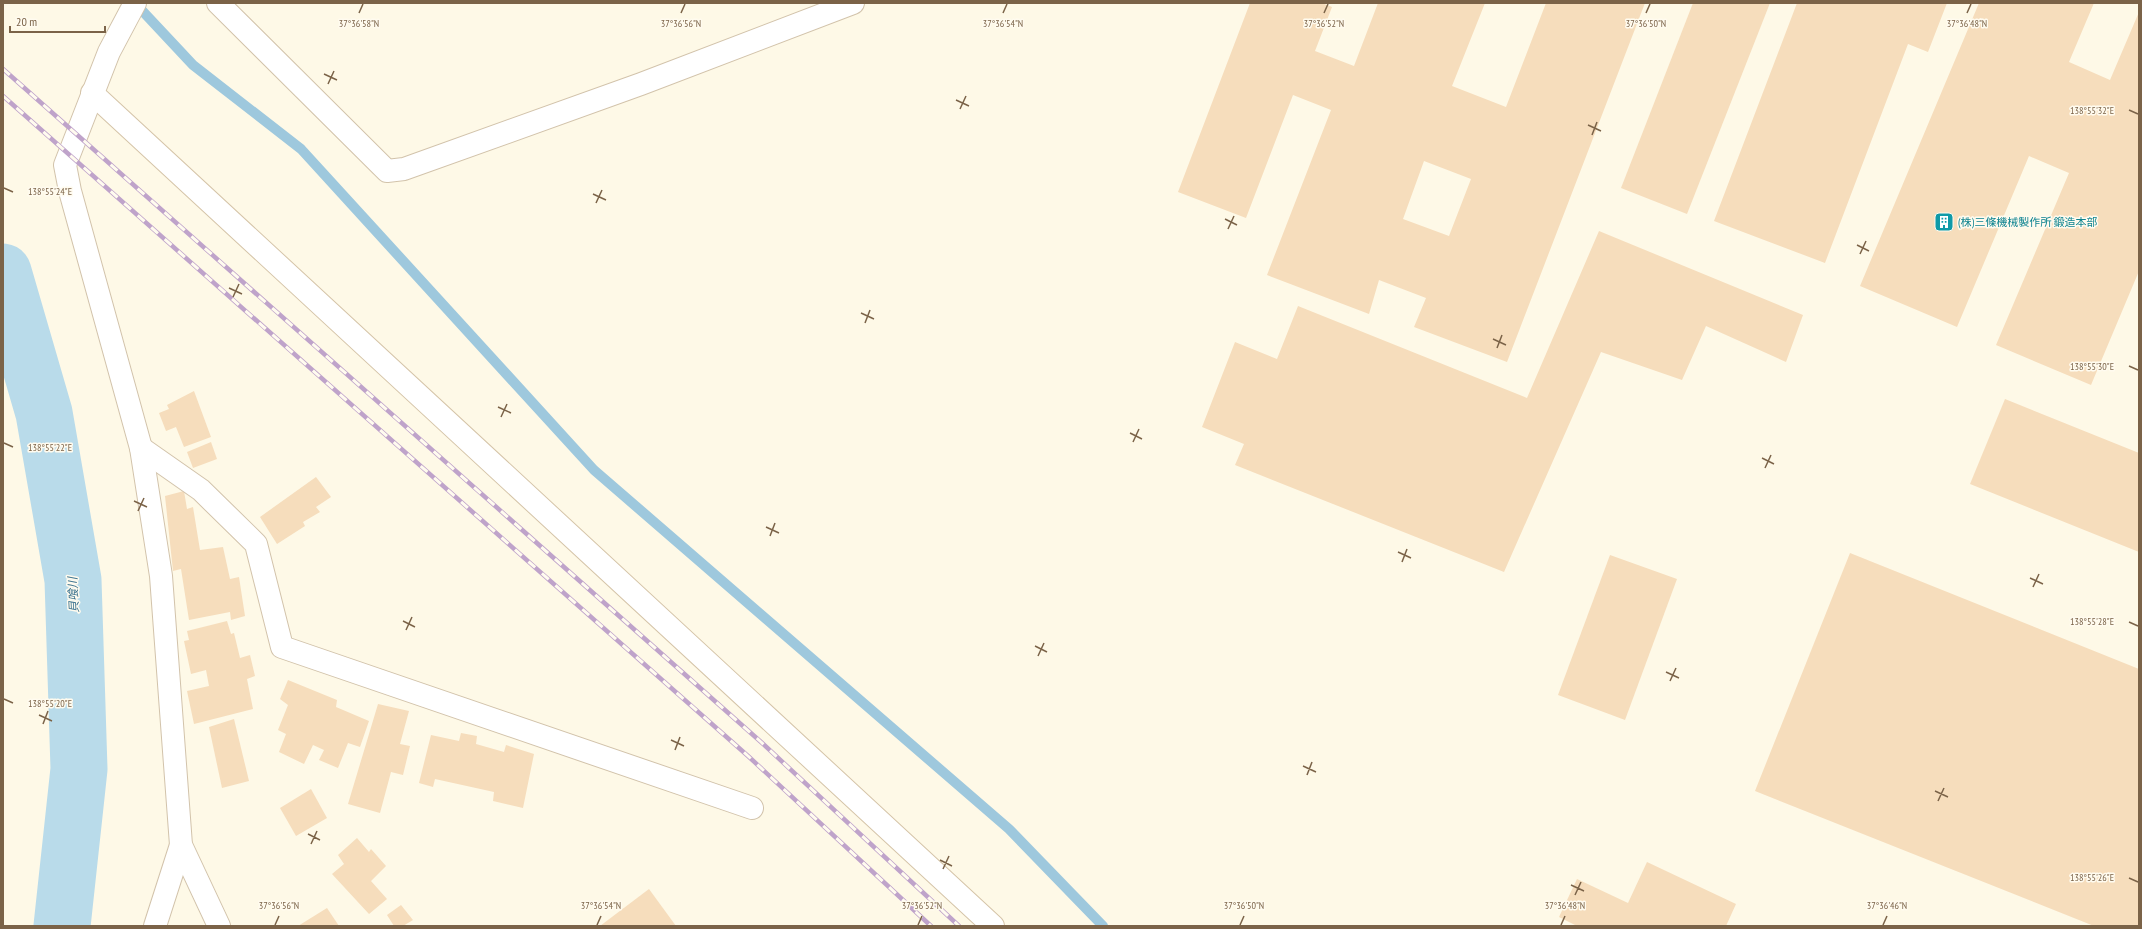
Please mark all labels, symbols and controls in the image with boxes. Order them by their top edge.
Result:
scale bar [10,8,105,34]
text: 20 m [16,14,37,29]
text: 37°36'58"N [339,17,379,30]
text: 37°36'56"N [661,17,701,30]
text: 37°36'54"N [983,17,1023,30]
text: 37°36'52"N [1304,17,1344,30]
text: 37°36'50"N [1626,17,1666,30]
text: 37°36'48"N [1947,17,1987,30]
text: 138°55'32"E [2070,104,2114,117]
text: 138°55'24"E [28,185,72,198]
building icon: (株)三條機械製作所 鍛造本部 [1933,211,1955,233]
place label: (株)三條機械製作所 鍛造本部 [1958,215,2097,229]
text: 138°55'30"E [2070,360,2114,373]
text: 138°55'22"E [28,441,72,454]
water label: 貝喰川 [64,575,81,613]
text: 138°55'28"E [2070,615,2114,628]
text: 138°55'20"E [28,697,72,710]
text: 138°55'26"E [2070,871,2114,884]
text: 37°36'56"N [259,899,299,912]
text: 37°36'54"N [581,899,621,912]
text: 37°36'52"N [902,899,942,912]
text: 37°36'50"N [1224,899,1264,912]
text: 37°36'48"N [1545,899,1585,912]
text: 37°36'46"N [1867,899,1907,912]

